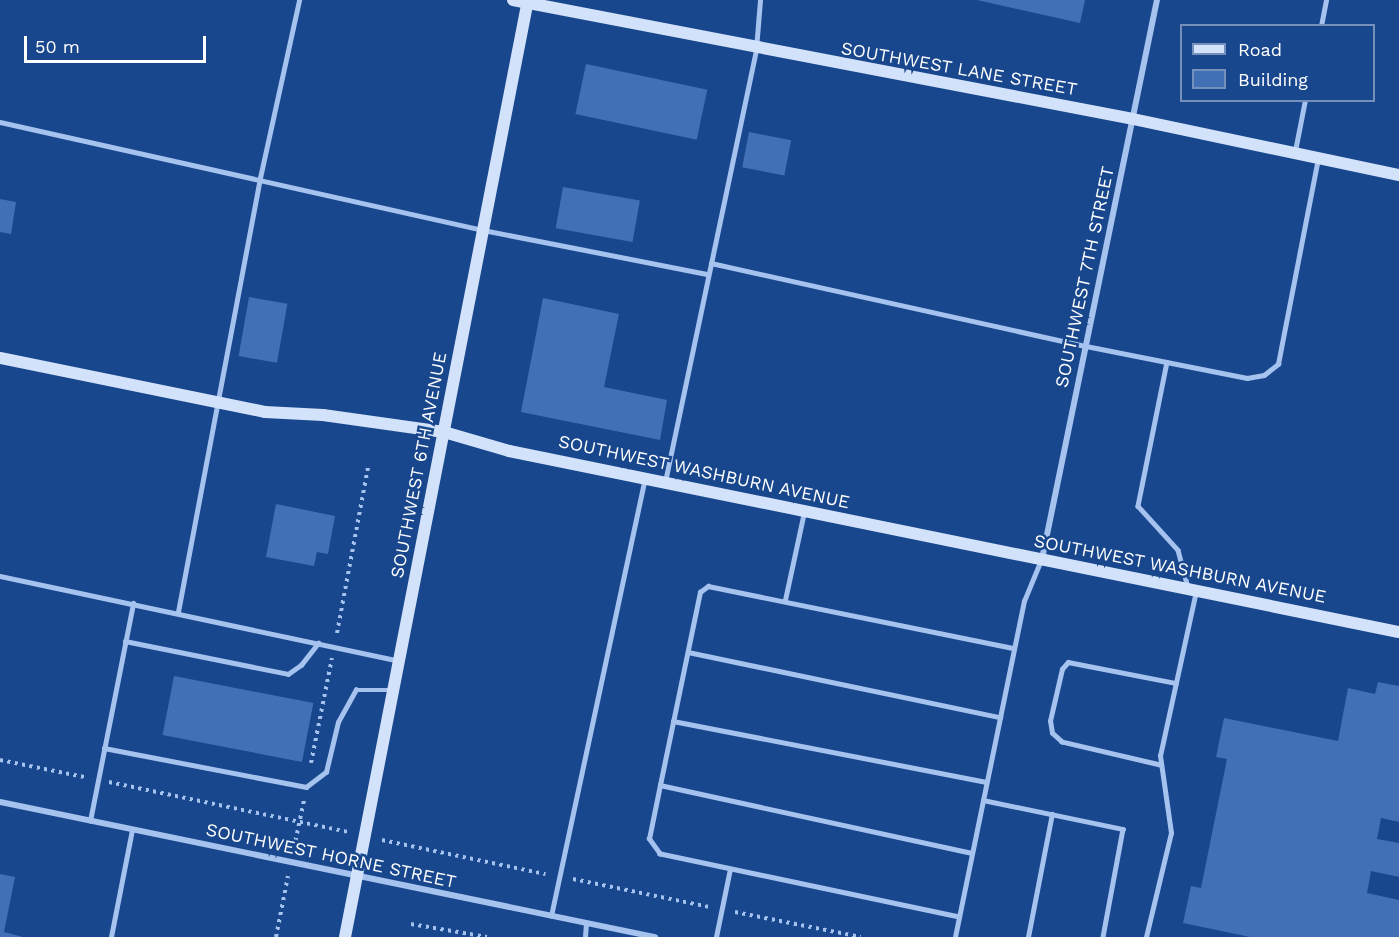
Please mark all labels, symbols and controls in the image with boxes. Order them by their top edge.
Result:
scale bar [27,24,208,62]
legend [1180,24,1375,102]
text: 50 m [35,36,80,57]
street label: SOUTHWEST LANE STREET [839,38,1079,100]
text: Road [1238,39,1282,60]
text: Building [1238,69,1308,90]
street label: SOUTHWEST 7TH STREET [1051,164,1119,390]
street label: SOUTHWEST 6TH AVENUE [386,349,452,581]
street label: SOUTHWEST WASHBURN AVENUE [556,430,852,514]
street label: SOUTHWEST WASHBURN AVENUE [1031,530,1329,608]
street label: SOUTHWEST HORNE STREET [204,819,458,893]

